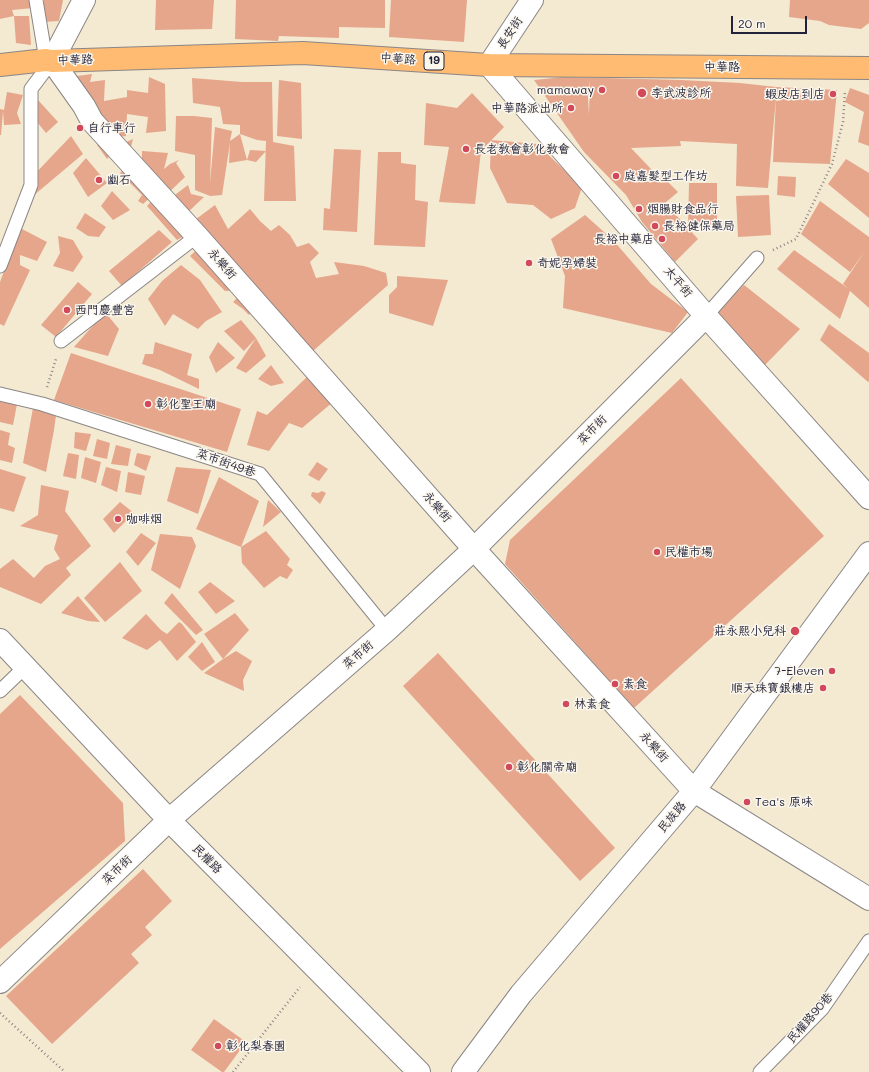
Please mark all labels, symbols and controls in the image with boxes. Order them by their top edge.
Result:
scale bar [733,8,809,34]
street label: 長安街 [494,14,526,52]
text: 20 m [738,15,766,31]
street label: 中華路 [380,51,416,67]
street label: 中華路 [57,52,93,68]
road number: 19 [424,52,444,70]
street label: 中華路 [704,60,740,74]
place label: mamaway [537,83,594,97]
marker: mamaway [597,85,607,95]
place label: 李武波診所 [651,86,711,100]
marker: 李武波診所 [636,87,648,99]
place label: 蝦皮店到店 [765,87,825,101]
marker: 蝦皮店到店 [828,89,838,99]
place label: 中華路派出所 [491,101,563,115]
marker: 中華路派出所 [566,103,576,113]
place label: 自行車行 [88,121,136,135]
marker: 自行車行 [75,123,85,133]
place label: 長老教會彰化教會 [474,142,570,156]
marker: 長老教會彰化教會 [461,144,471,154]
place label: 庭嘉髮型工作坊 [624,169,708,183]
marker: 庭嘉髮型工作坊 [611,171,621,181]
place label: 幽石 [107,173,131,187]
marker: 幽石 [94,175,104,185]
place label: 烟腸財食品行 [647,202,719,216]
marker: 烟腸財食品行 [634,204,644,214]
place label: 長裕健保藥局 [663,219,735,233]
marker: 長裕健保藥局 [650,221,660,231]
place label: 長裕中藥店 [594,232,654,246]
marker: 長裕中藥店 [657,234,667,244]
street label: 永樂街 [205,246,239,282]
place label: 奇妮孕婦裝 [537,256,597,270]
marker: 奇妮孕婦裝 [524,258,534,268]
street label: 太平街 [661,264,695,300]
place label: 西門慶豐宮 [75,303,135,317]
marker: 西門慶豐宮 [62,305,72,315]
place label: 彰化聖王廟 [156,397,216,411]
marker: 彰化聖王廟 [143,399,153,409]
street label: 菜市街 [574,412,610,448]
street label: 菜市街49巷 [194,446,258,480]
street label: 永樂街 [420,489,454,525]
place label: 咖啡烟 [126,512,162,526]
marker: 咖啡烟 [113,514,123,524]
place label: 民權市場 [665,545,713,559]
marker: 民權市場 [652,547,662,557]
place label: 莊永熙小兒科 [714,624,786,638]
marker: 莊永熙小兒科 [789,625,801,637]
street label: 菜市街 [340,638,376,672]
place label: 7-Eleven [775,664,824,678]
marker: 7-Eleven [827,666,837,676]
place label: 素食 [623,677,647,691]
marker: 素食 [610,679,620,689]
place label: 順天珠寶銀樓店 [731,681,815,695]
marker: 順天珠寶銀樓店 [818,683,828,693]
place label: 林素食 [574,697,610,711]
marker: 林素食 [561,699,571,709]
street label: 永樂街 [637,729,671,765]
place label: 彰化關帝廟 [517,760,577,774]
marker: 彰化關帝廟 [504,762,514,772]
place label: Tea's 原味 [755,795,813,809]
marker: Tea's 原味 [742,797,752,807]
street label: 民族路 [655,799,689,835]
street label: 民權路 [189,841,225,877]
street label: 菜市街 [99,852,135,888]
street label: 民權路90巷 [784,990,836,1046]
place label: 彰化梨春園 [226,1039,286,1053]
marker: 彰化梨春園 [213,1041,223,1051]

